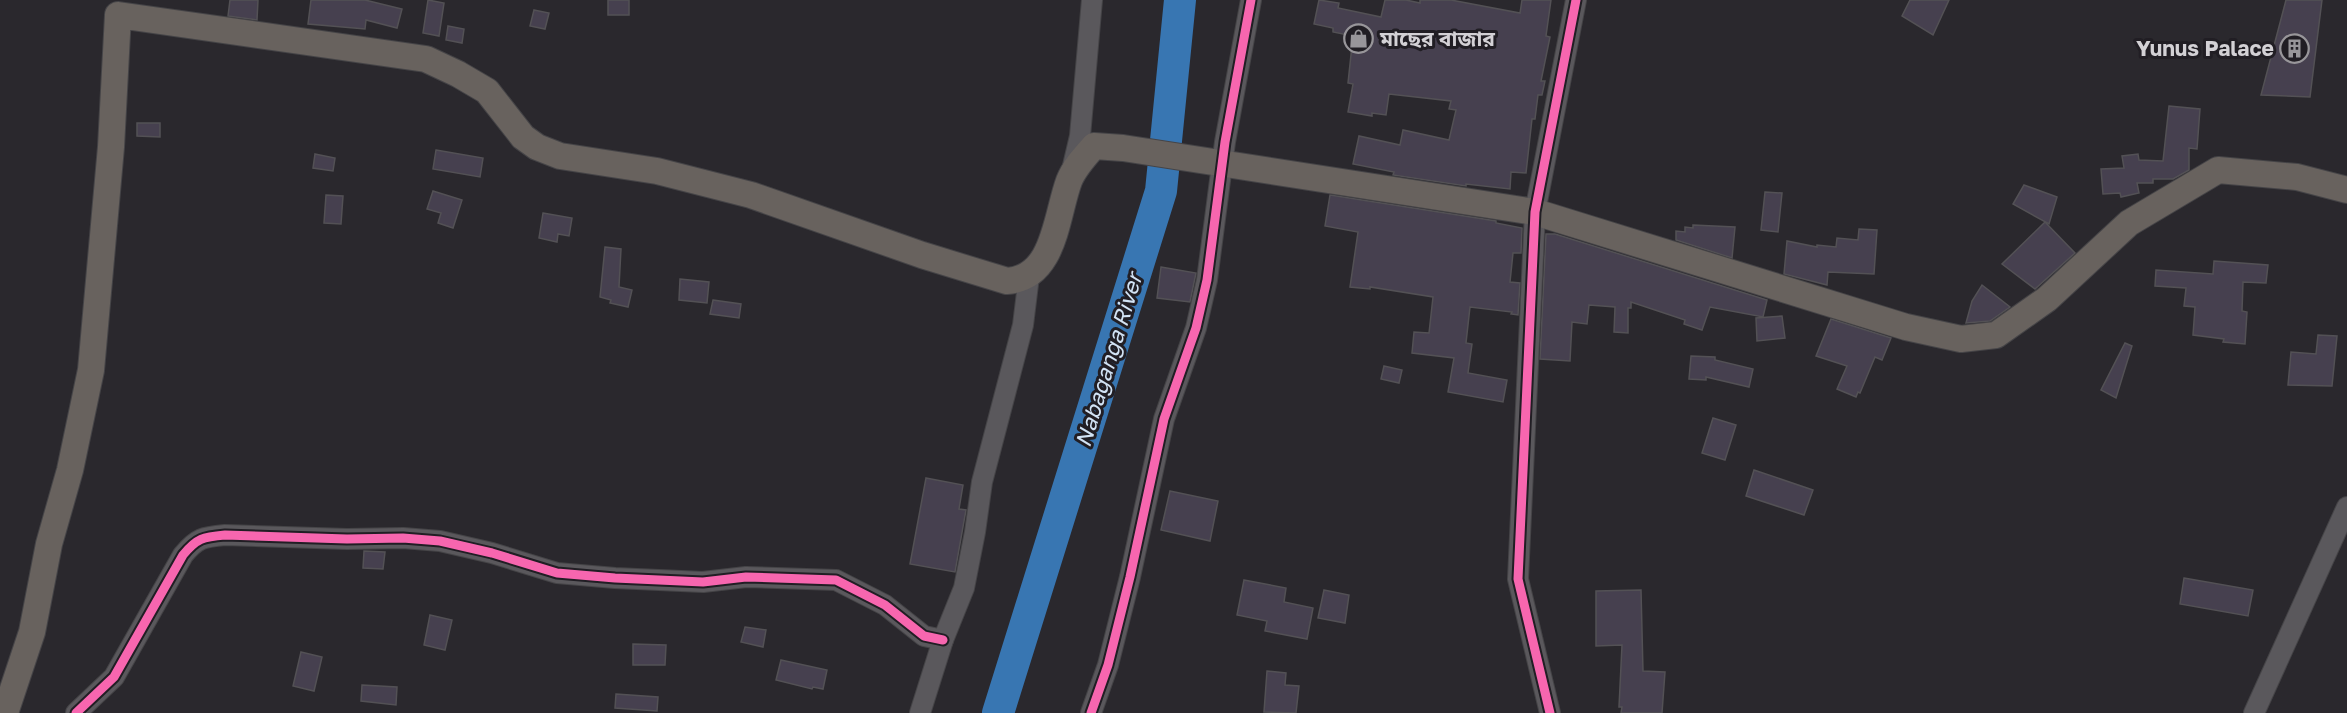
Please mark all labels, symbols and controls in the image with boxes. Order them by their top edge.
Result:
shop icon: মাছের বাজার [1343,22,1375,54]
place label: মাছের বাজার [1379,25,1495,51]
building icon: Yunus Palace [2279,32,2311,64]
place label: Yunus Palace [2136,35,2274,61]
water label: Nabaganga River [1069,267,1148,450]

